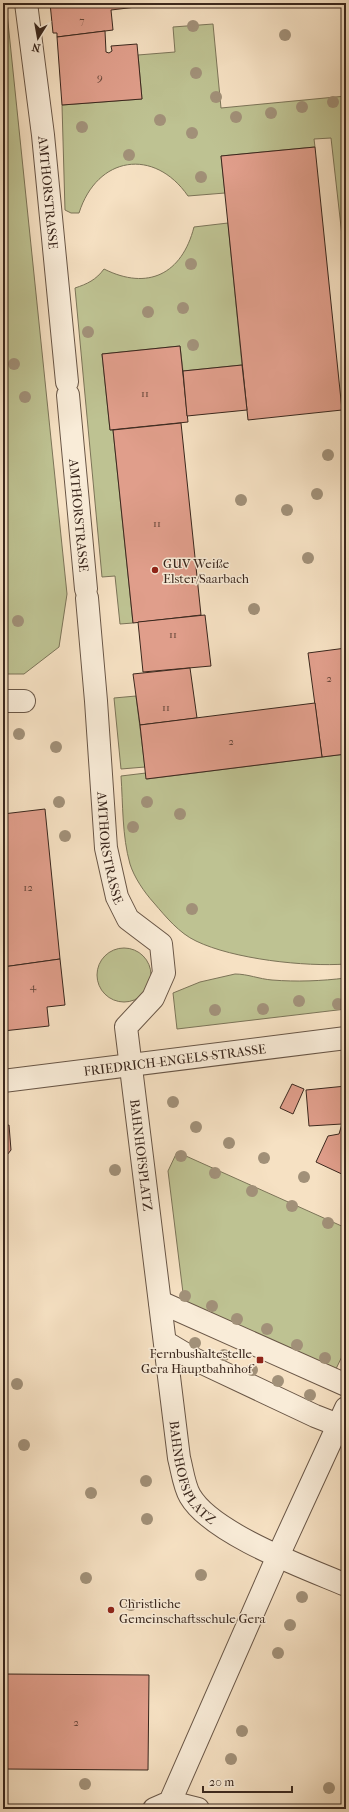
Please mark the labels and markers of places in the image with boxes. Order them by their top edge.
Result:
place label: GUV Weiße Elster/Saarbach [163,556,250,586]
marker: GUV Weiße Elster/Saarbach [150,565,160,575]
place label: Fernbushaltestelle Gera Hauptbahnhof [141,1346,255,1376]
marker: Fernbushaltestelle Gera Hauptbahnhof [255,1355,265,1365]
place label: Christliche Gemeinschaftsschule Gera [119,1596,267,1626]
marker: Christliche Gemeinschaftsschule Gera [106,1605,116,1615]

